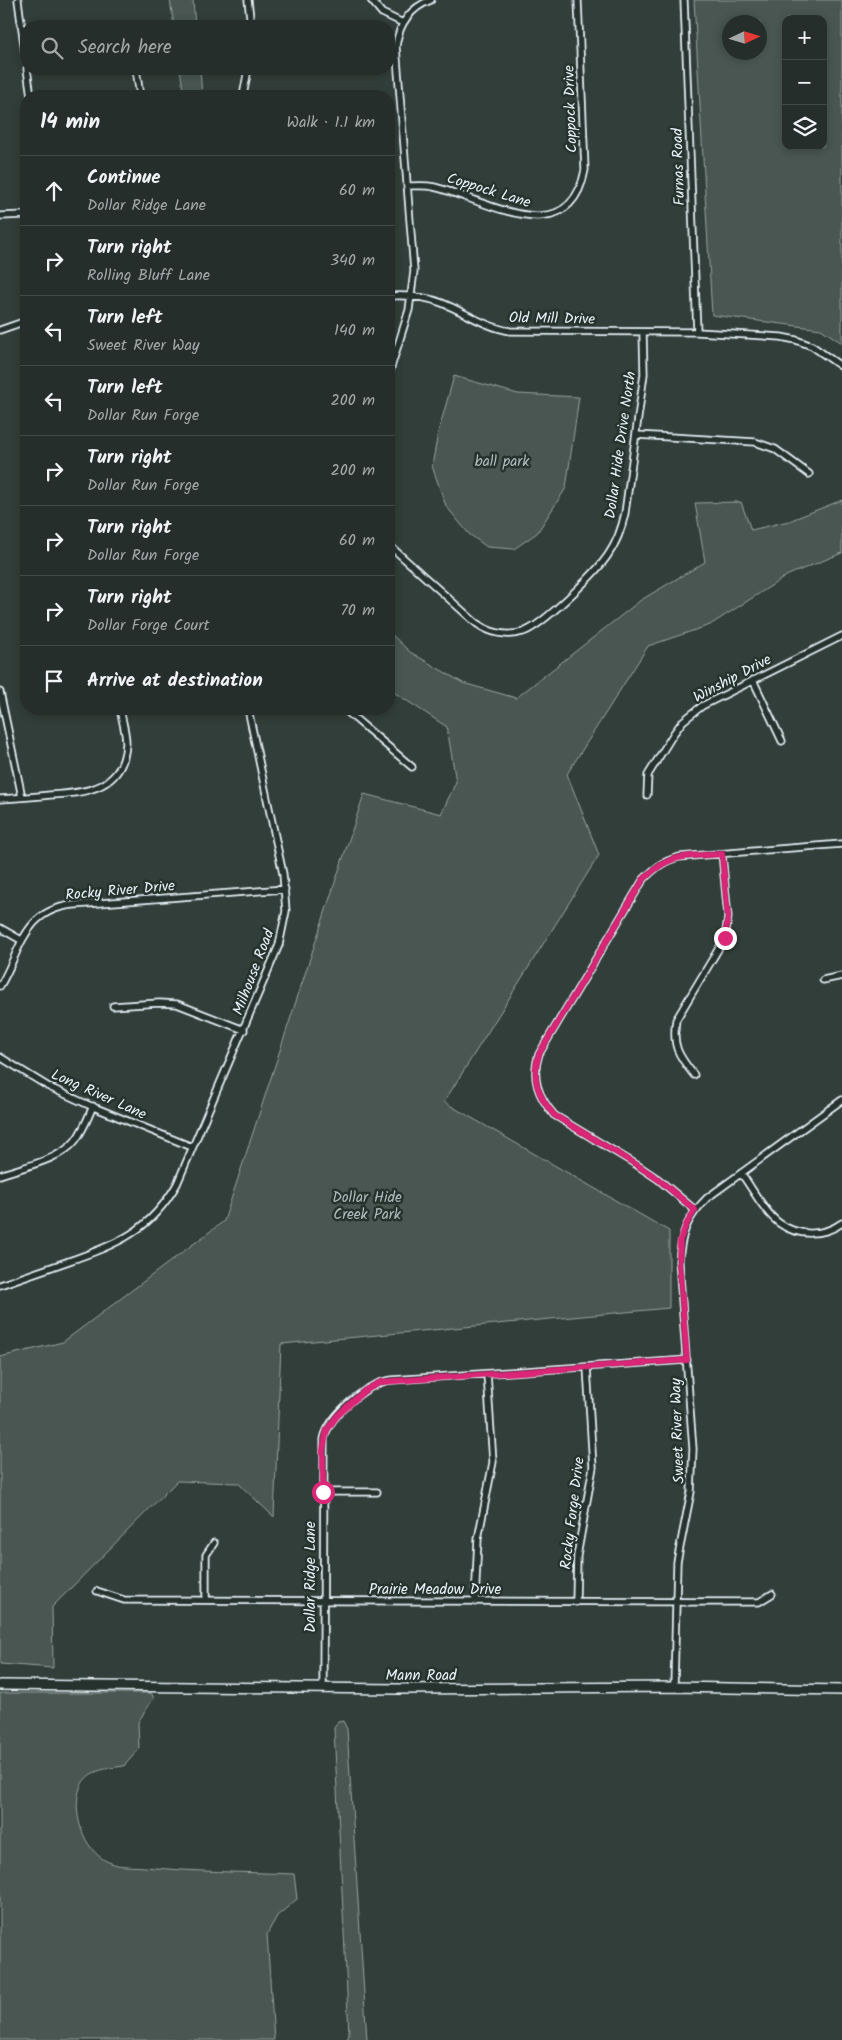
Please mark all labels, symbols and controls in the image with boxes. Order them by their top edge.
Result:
north arrow [722,15,767,60]
map controls [782,15,827,150]
button: + [782,15,827,60]
search box [20,20,395,75]
text: Search here [78,33,172,63]
icon: search [38,34,66,62]
button: − [782,60,827,105]
street label: Coppock Drive [557,64,585,153]
button: layers [782,105,827,150]
text: 14 min [40,106,100,139]
text: Walk · 1.1 km [286,110,375,135]
street label: Furnas Road [666,127,692,206]
text: Continue [87,163,160,193]
street label: Coppock Lane [444,167,534,215]
icon: ahead [40,177,68,205]
text: 60 m [339,178,375,203]
text: Dollar Ridge Lane [87,193,206,218]
text: Turn right [87,233,172,263]
icon: right [40,247,68,275]
text: 340 m [330,248,375,273]
text: Rolling Bluff Lane [87,263,210,288]
text: Turn left [87,303,162,333]
street label: Old Mill Drive [509,306,596,332]
icon: left [40,317,68,345]
text: 140 m [334,318,375,343]
text: Sweet River Way [87,333,200,358]
street label: Dollar Hide Drive North [599,370,643,520]
text: Turn left [87,373,162,403]
icon: left [40,387,68,415]
text: 200 m [331,388,375,413]
text: Dollar Run Forge [87,403,199,428]
text: Turn right [87,443,172,473]
park label: ball park [475,450,530,474]
icon: right [40,457,68,485]
text: 200 m [331,458,375,483]
text: Dollar Run Forge [87,473,199,498]
text: Turn right [87,513,172,543]
icon: right [40,527,68,555]
text: 60 m [339,528,375,553]
text: Dollar Run Forge [87,543,199,568]
text: Turn right [87,583,172,613]
icon: right [40,597,68,625]
text: 70 m [340,598,375,623]
text: Dollar Forge Court [87,613,210,638]
street label: Winship Drive [689,648,776,710]
text: Arrive at destination [87,666,263,696]
icon: arrive [40,667,68,695]
street label: Rocky River Drive [64,874,176,908]
street label: Milhouse Road [227,925,282,1019]
route end [714,927,737,950]
street label: Long River Lane [47,1063,151,1127]
park label: Dollar Hide Creek Park [332,1186,402,1227]
street label: Sweet River Way [664,1377,692,1484]
street label: Rocky Forge Drive [554,1455,592,1571]
route start [312,1481,335,1504]
street label: Dollar Ridge Lane [299,1521,323,1633]
street label: Prairie Meadow Drive [369,1578,501,1602]
street label: Mann Road [386,1664,457,1688]

